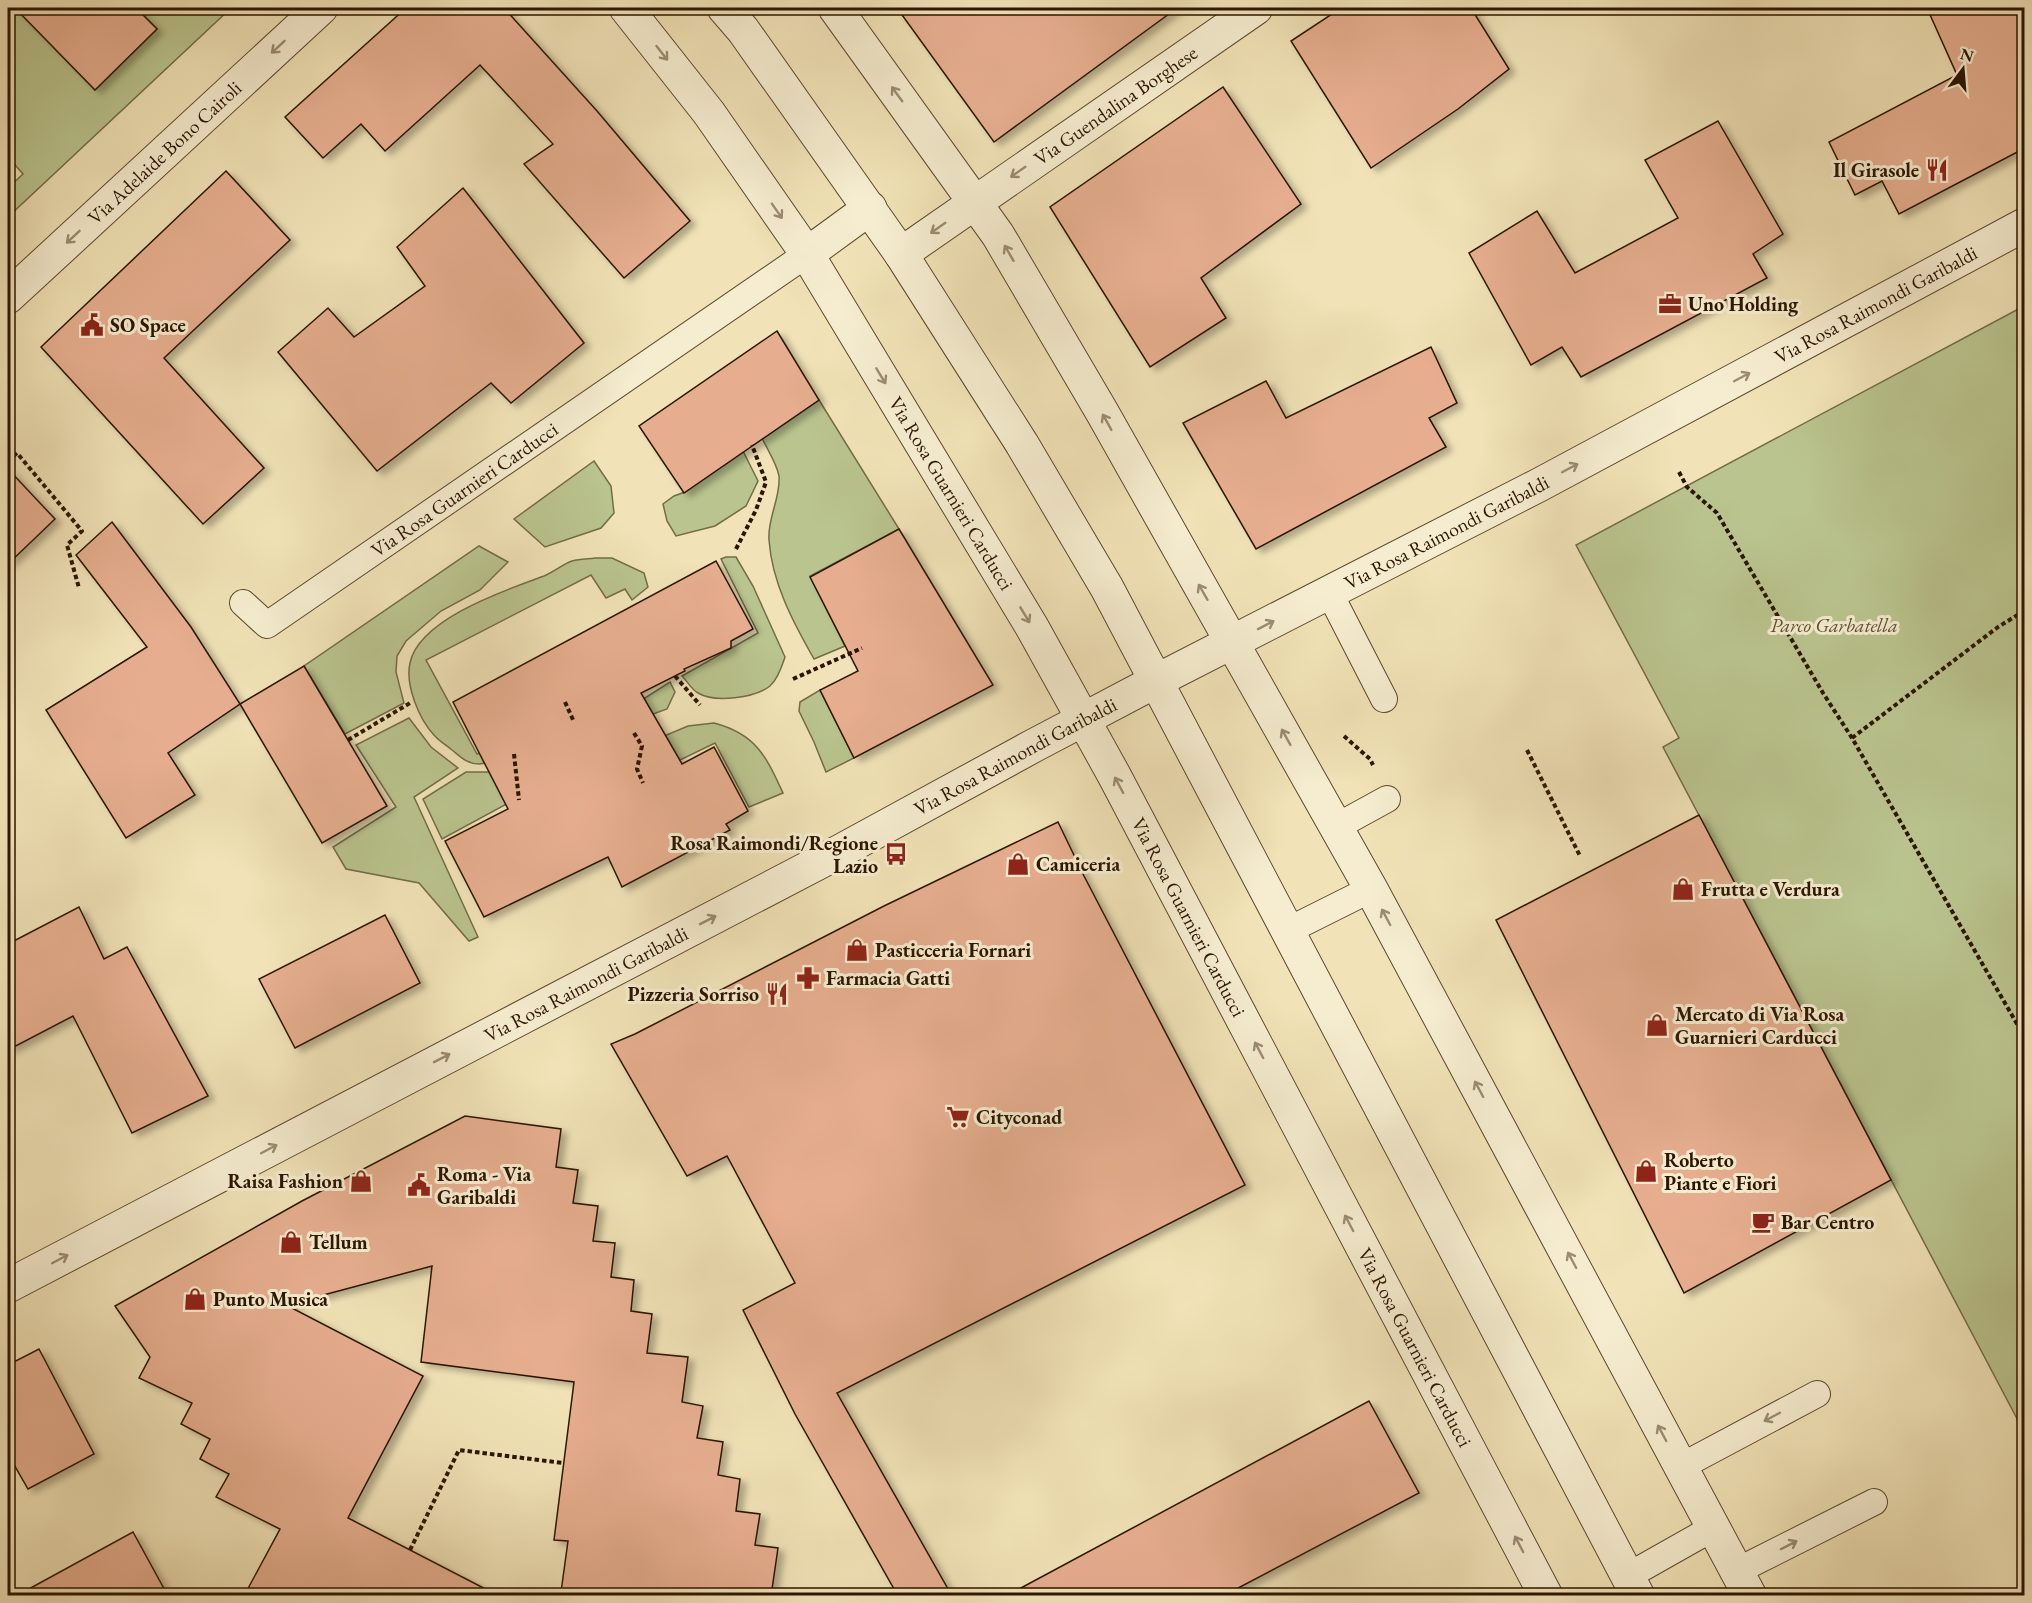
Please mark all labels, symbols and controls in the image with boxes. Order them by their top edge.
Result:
north arrow [1933,39,1993,99]
one-way arrow [270,40,285,54]
street label: Via Guendalina Borghese [1029,40,1203,171]
text: N [1958,43,1976,67]
one-way arrow [655,45,668,61]
street label: Via Adelaide Bono Cairoli [82,75,247,230]
one-way arrow [891,87,903,103]
place label: Il Girasole [1833,157,1919,183]
restaurant icon: Il Girasole [1924,157,1950,183]
one-way arrow [1010,166,1026,178]
one-way arrow [771,202,783,218]
one-way arrow [931,222,947,234]
one-way arrow [66,229,81,243]
street label: Via Rosa Raimondi Garibaldi [1770,239,1982,369]
one-way arrow [1003,245,1014,263]
office icon: Uno Holding [1657,291,1683,317]
place label: Uno Holding [1688,291,1799,317]
public building icon: SO Space [79,312,105,338]
place label: SO Space [110,312,186,338]
one-way arrow [875,367,887,384]
one-way arrow [1732,371,1750,382]
street label: Via Rosa Guarnieri Carducci [883,392,1020,595]
one-way arrow [1101,414,1113,431]
street label: Via Rosa Guarnieri Carducci [366,416,563,563]
one-way arrow [1560,462,1578,474]
street label: Via Rosa Raimondi Garibaldi [1340,469,1554,596]
one-way arrow [1197,584,1209,601]
one-way arrow [1020,606,1032,623]
park label: Parco Garbatella [1770,612,1898,638]
one-way arrow [1257,619,1275,631]
street label: Via Rosa Raimondi Garibaldi [909,691,1121,822]
one-way arrow [1280,729,1292,746]
one-way arrow [1113,776,1124,794]
street label: Via Rosa Guarnieri Carducci [1126,813,1252,1021]
place label: Rosa Raimondi/Regione Lazio [670,830,878,879]
bus stop icon: Rosa Raimondi/Regione Lazio [883,841,909,867]
shop icon: Camiceria [1005,851,1031,877]
place label: Camiceria [1036,851,1120,877]
shop icon: Frutta e Verdura [1670,876,1696,902]
place label: Frutta e Verdura [1701,876,1840,902]
one-way arrow [1380,909,1392,926]
one-way arrow [699,914,717,925]
street label: Via Rosa Raimondi Garibaldi [479,920,692,1048]
shop icon: Pasticceria Fornari [844,937,870,963]
place label: Pasticceria Fornari [875,937,1031,963]
pharmacy icon: Farmacia Gatti [795,965,821,991]
place label: Farmacia Gatti [826,965,950,991]
place label: Pizzeria Sorriso [628,981,759,1007]
restaurant icon: Pizzeria Sorriso [764,981,790,1007]
place label: Mercato di Via Rosa Guarnieri Carducci [1675,1001,1844,1050]
shop icon: Mercato di Via Rosa Guarnieri Carducci [1644,1012,1670,1038]
one-way arrow [1253,1042,1264,1060]
one-way arrow [433,1052,451,1064]
one-way arrow [1473,1081,1485,1098]
supermarket icon: Cityconad [945,1104,971,1130]
place label: Cityconad [976,1104,1062,1130]
one-way arrow [260,1143,278,1154]
place label: Roberto Piante e Fiori [1664,1147,1777,1196]
shop icon: Roberto Piante e Fiori [1633,1158,1659,1184]
place label: Roma - Via Garibaldi [437,1161,531,1210]
place label: Raisa Fashion [228,1168,343,1194]
shop icon: Raisa Fashion [348,1168,374,1194]
public building icon: Roma - Via Garibaldi [406,1172,432,1198]
cafe icon: Bar Centro [1750,1209,1776,1235]
place label: Bar Centro [1781,1209,1874,1235]
one-way arrow [1343,1214,1355,1232]
shop icon: Tellum [278,1229,304,1255]
place label: Tellum [309,1229,368,1255]
street label: Via Rosa Guarnieri Carducci [1352,1243,1478,1451]
one-way arrow [1566,1252,1577,1270]
one-way arrow [50,1253,68,1264]
shop icon: Punto Musica [182,1286,208,1312]
place label: Punto Musica [213,1286,328,1312]
one-way arrow [1764,1412,1782,1424]
one-way arrow [1656,1425,1668,1442]
one-way arrow [1513,1536,1525,1553]
one-way arrow [1780,1539,1797,1551]

